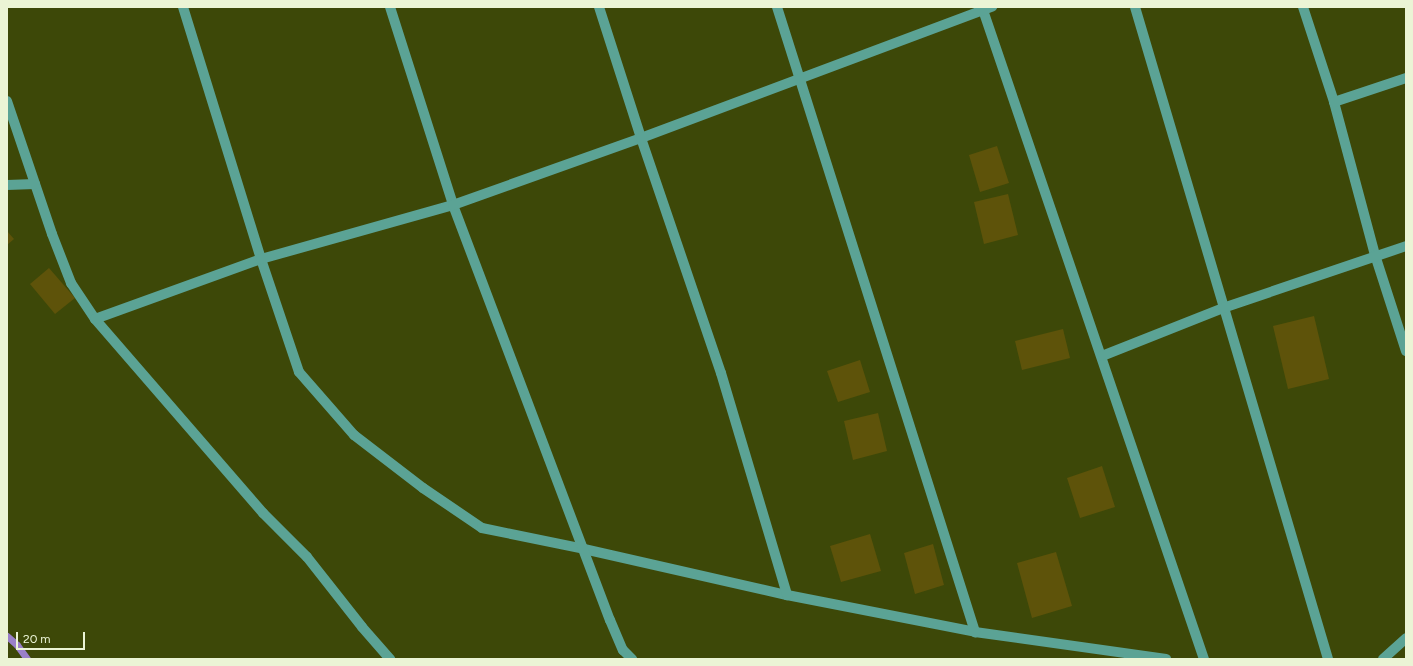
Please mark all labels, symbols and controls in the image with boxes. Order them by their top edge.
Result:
scale bar [18,624,87,650]
text: 20 m [23,632,51,646]

